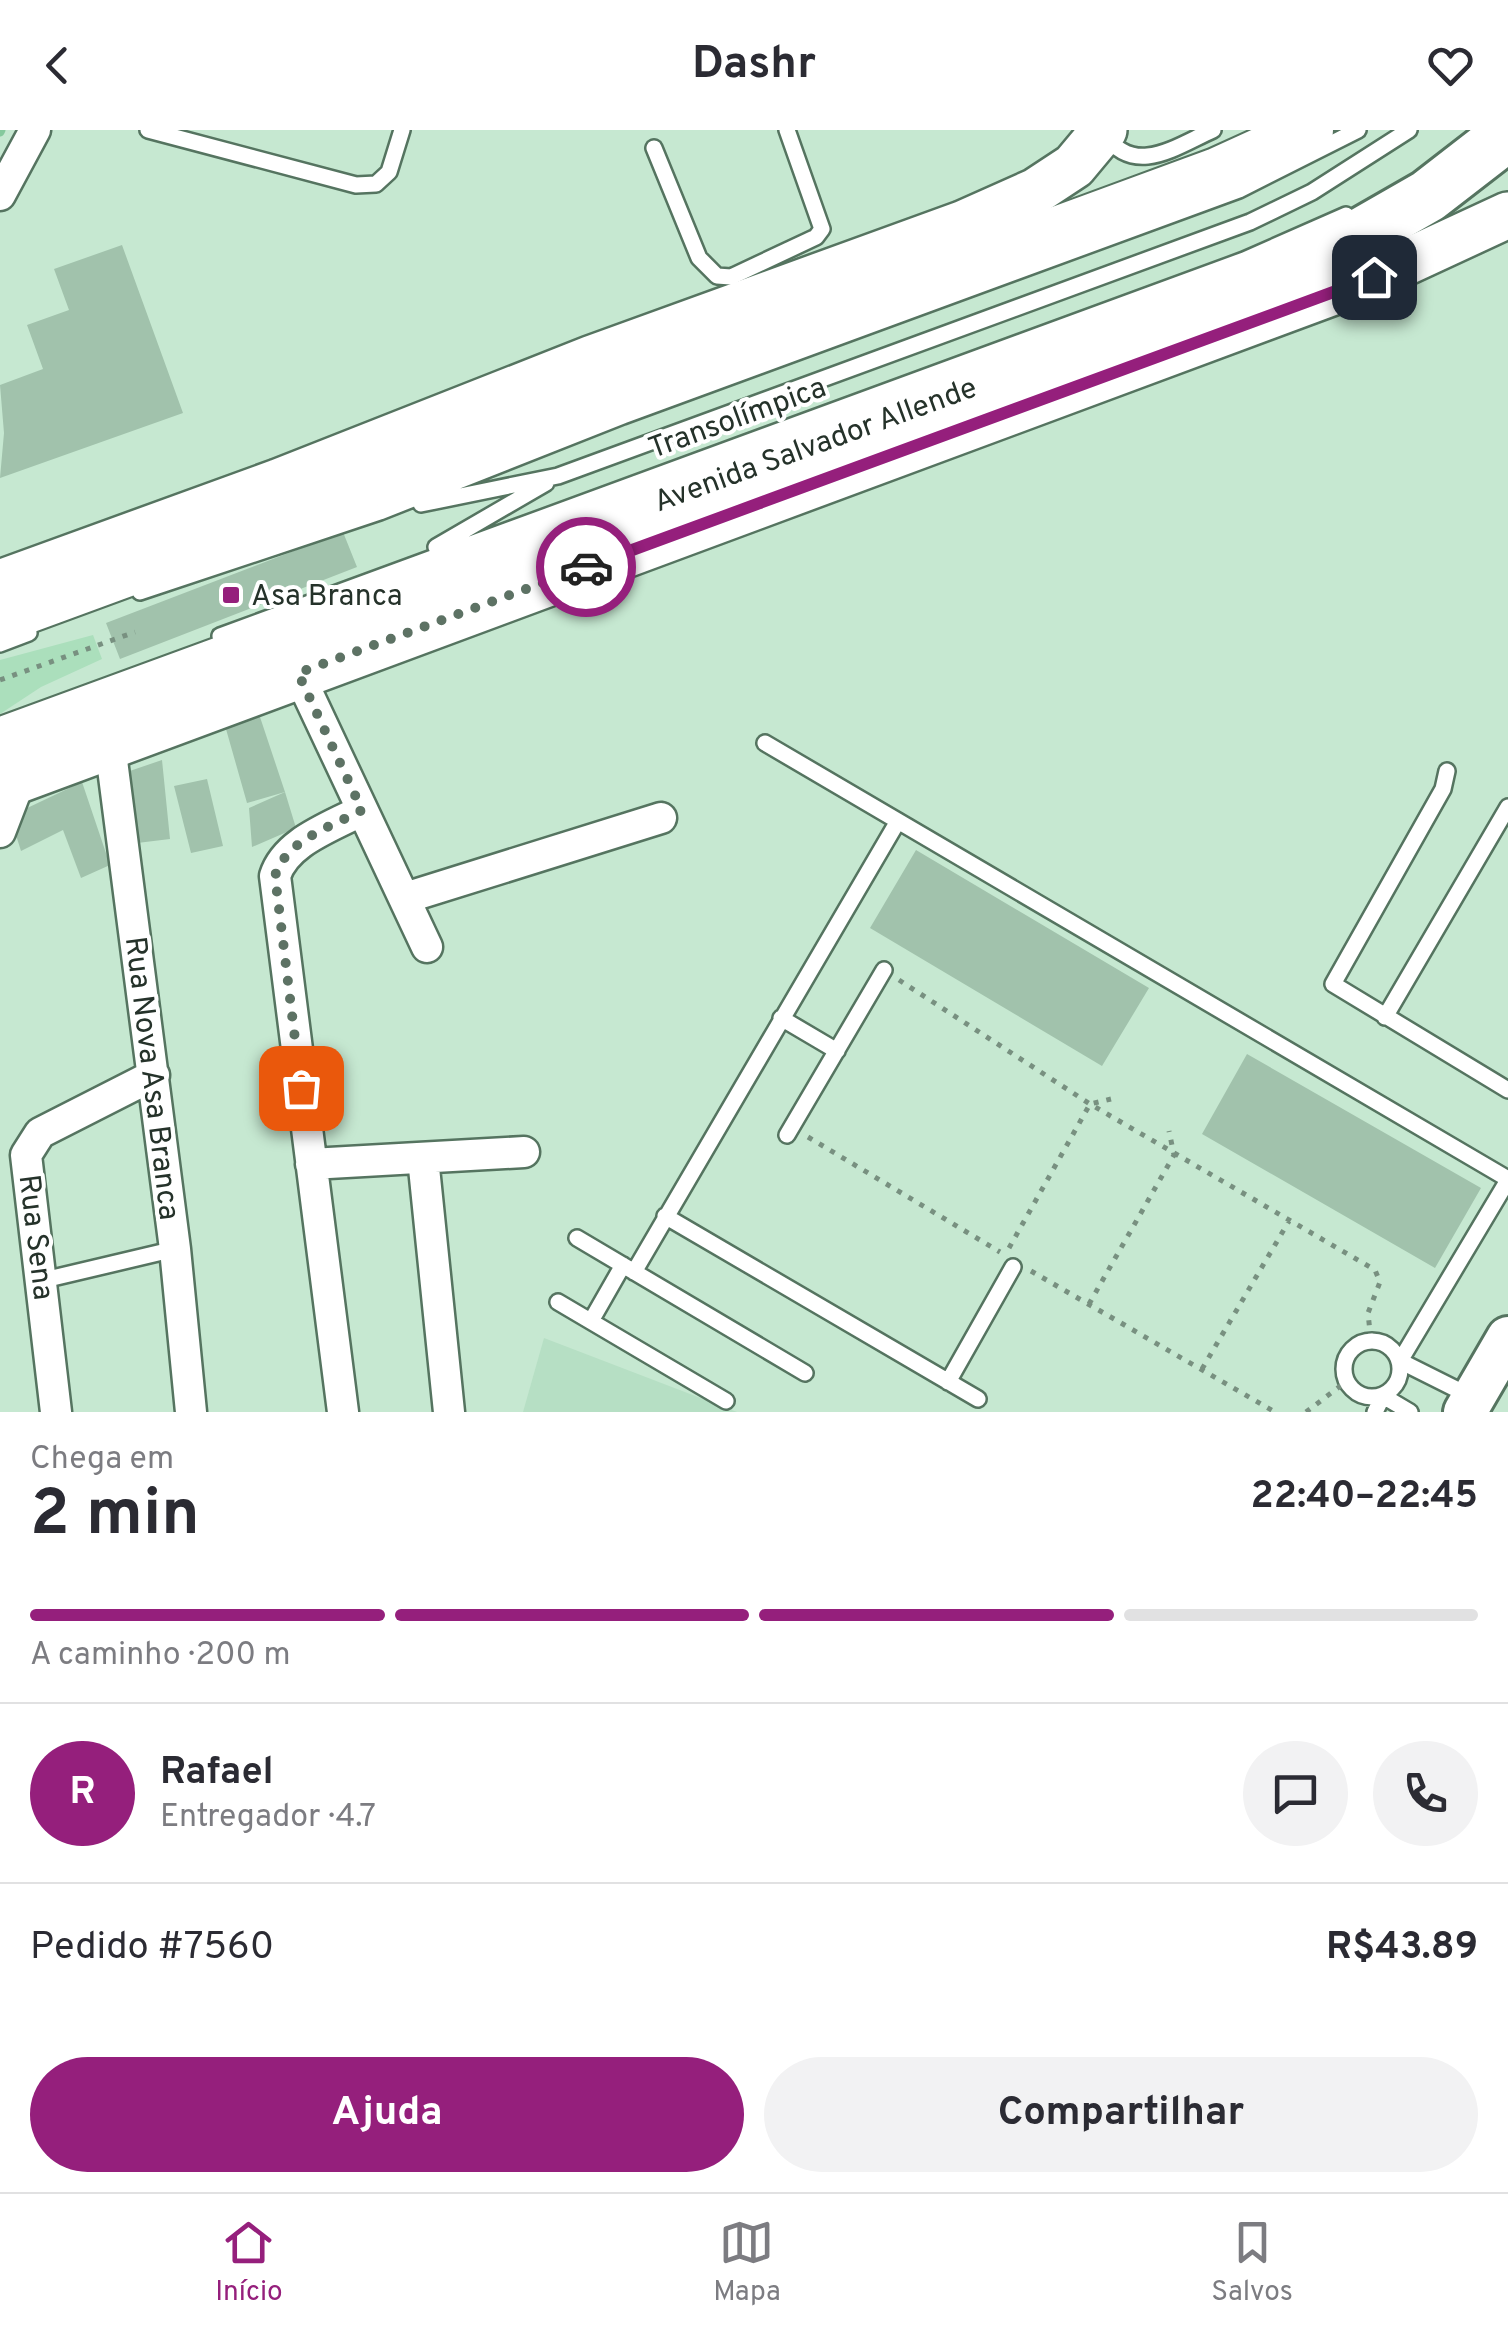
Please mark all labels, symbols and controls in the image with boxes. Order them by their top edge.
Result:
text: Dashr [692,37,816,94]
icon: back [30,38,85,93]
icon: heart [1423,38,1478,93]
pin [1332,235,1417,320]
icon: home [1347,250,1402,305]
street label: Transolímpica [644,370,832,469]
street label: Avenida Salvador Allende [649,371,982,522]
courier [536,517,636,617]
icon: car [559,540,614,595]
place label: Asa Branca [251,579,403,616]
marker: Asa Branca [220,584,242,606]
street label: Rua Nova Asa Branca [115,934,186,1222]
pin [259,1046,344,1131]
icon: bag [274,1061,329,1116]
street label: Rua Sena [8,1172,61,1302]
text: Chega em [30,1440,174,1480]
text: 22:40–22:45 [1251,1473,1478,1522]
text: 2 min [30,1476,200,1558]
text: A caminho · 200 m [30,1636,291,1676]
button: chat [1243,1741,1348,1846]
button: phone [1373,1741,1478,1846]
text: Rafael [160,1749,274,1798]
text: R [69,1769,96,1818]
text: Entregador · 4.7 [160,1798,376,1838]
text: Pedido #7560 [30,1924,274,1973]
text: R$43.89 [1326,1924,1478,1973]
button: Ajuda [30,2057,744,2172]
button: Compartilhar [764,2057,1478,2172]
tab: Início [215,2215,283,2311]
tab: Mapa [713,2215,781,2311]
tab: Salvos [1211,2215,1293,2311]

